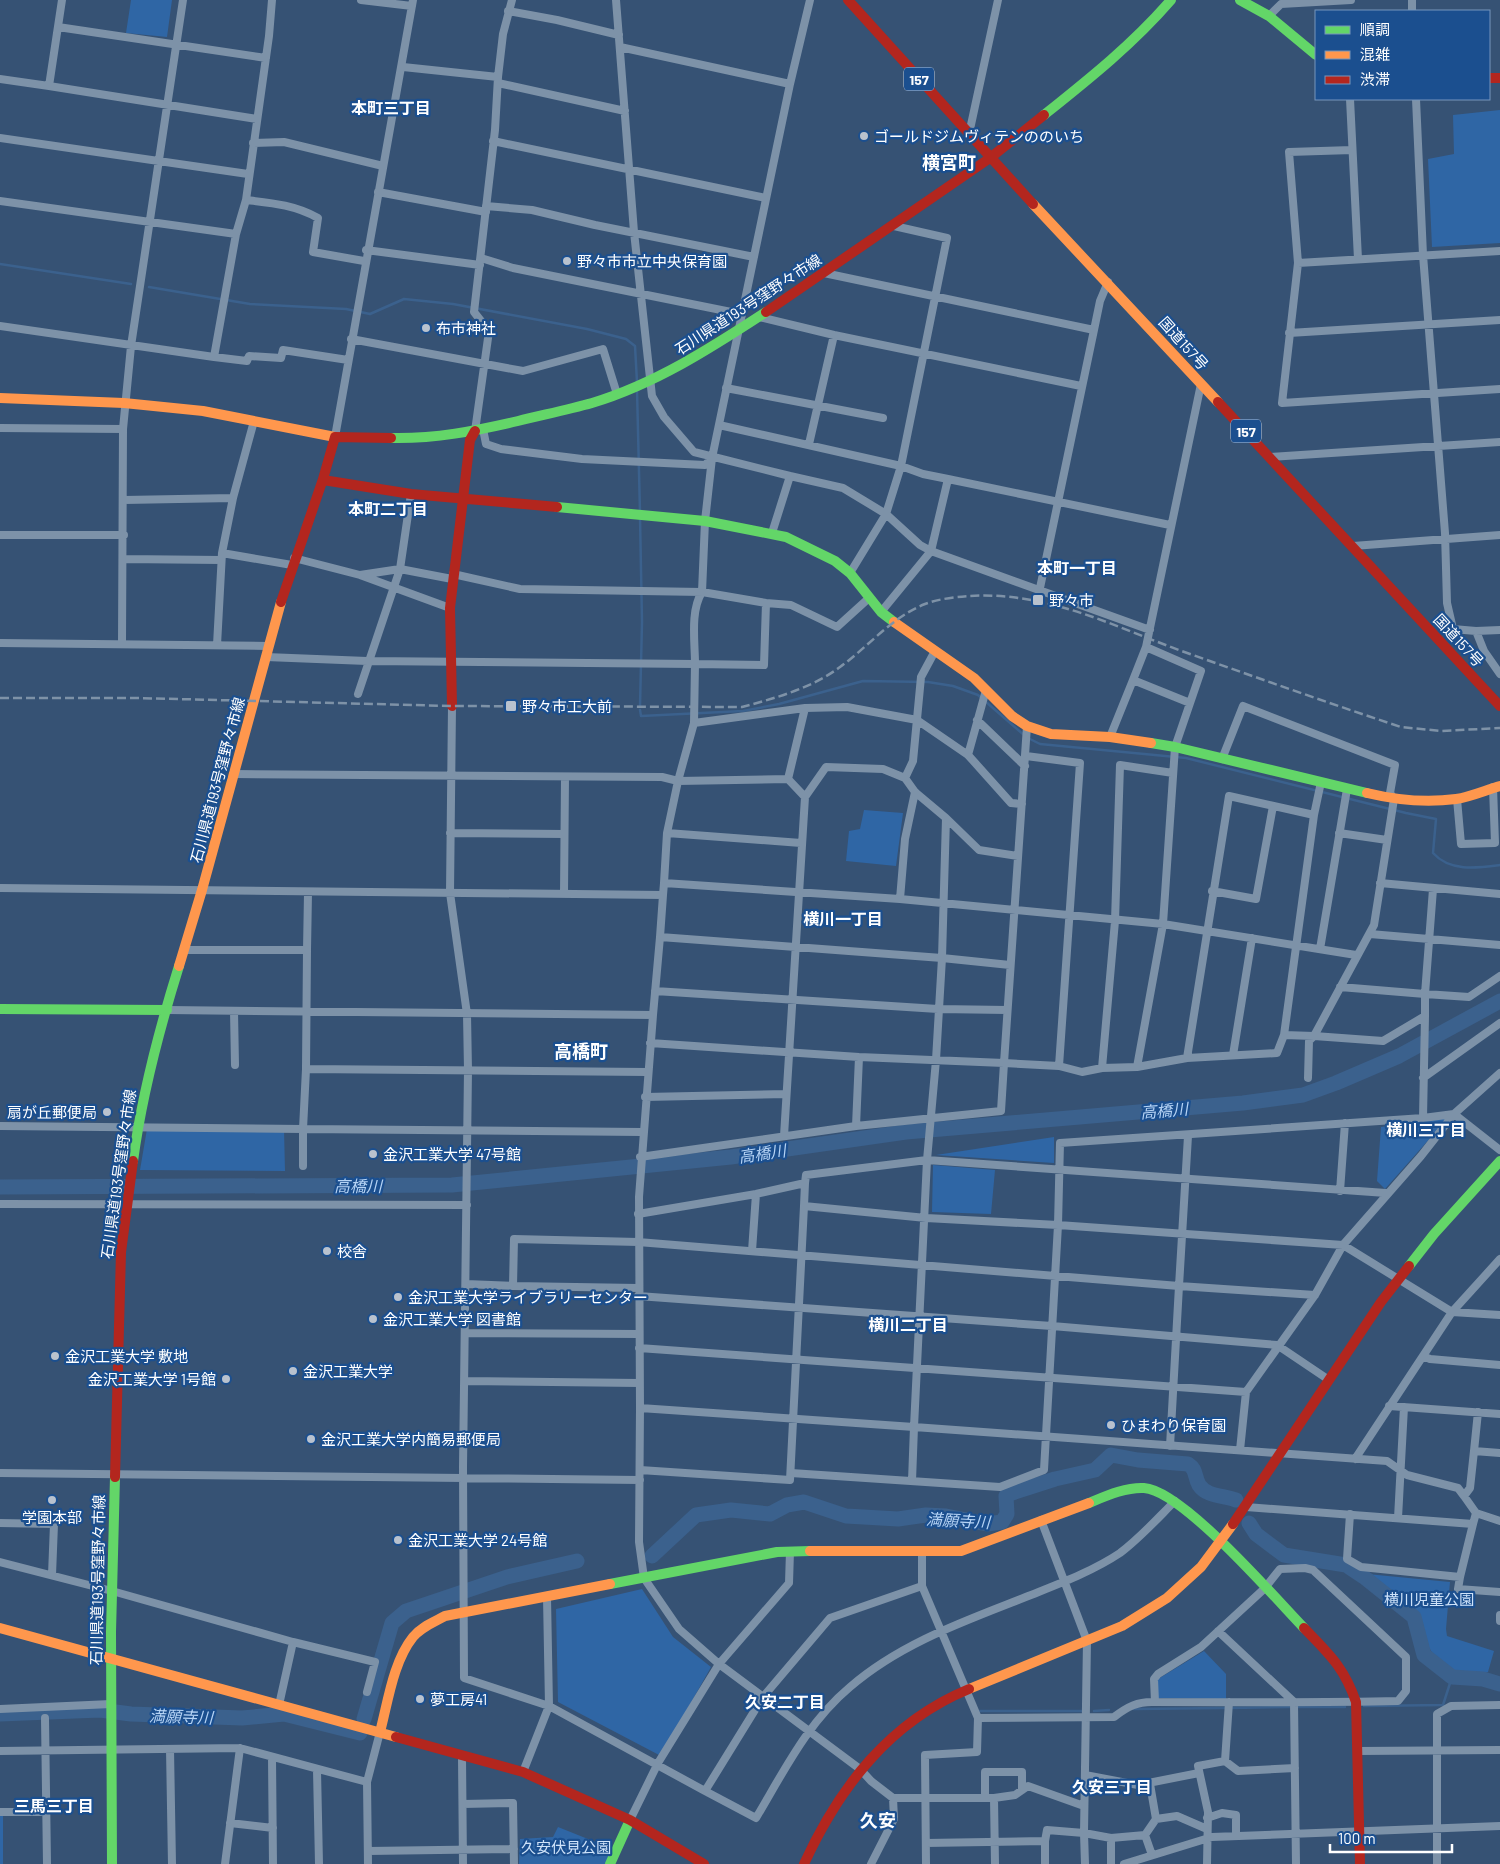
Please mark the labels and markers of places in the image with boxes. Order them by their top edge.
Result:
place label: ゴールドジムヴィテンののいち [874,127,1084,145]
marker: ゴールドジムヴィテンののいち [858,130,870,142]
place label: 野々市市立中央保育園 [577,252,727,270]
marker: 野々市市立中央保育園 [561,255,573,267]
place label: 布市神社 [436,319,496,337]
marker: 布市神社 [420,322,432,334]
place label: 野々市 [1049,591,1094,609]
marker: 野々市 [1031,593,1045,607]
place label: 野々市工大前 [522,697,612,715]
marker: 野々市工大前 [504,699,518,713]
place label: 扇が丘郵便局 [7,1103,97,1121]
marker: 扇が丘郵便局 [101,1106,113,1118]
place label: 金沢工業大学 47号館 [383,1145,521,1163]
marker: 金沢工業大学 47号館 [367,1148,379,1160]
place label: 校舎 [337,1242,367,1260]
marker: 校舎 [321,1245,333,1257]
place label: 金沢工業大学ライブラリーセンター [408,1288,648,1306]
marker: 金沢工業大学ライブラリーセンター [392,1291,404,1303]
place label: 金沢工業大学 図書館 [383,1310,521,1328]
marker: 金沢工業大学 図書館 [367,1313,379,1325]
place label: 金沢工業大学 敷地 [65,1347,188,1365]
marker: 金沢工業大学 敷地 [49,1350,61,1362]
place label: 金沢工業大学 [303,1362,393,1380]
marker: 金沢工業大学 [287,1365,299,1377]
place label: 金沢工業大学 1号館 [88,1370,216,1388]
marker: 金沢工業大学 1号館 [220,1373,232,1385]
place label: ひまわり保育園 [1121,1416,1226,1434]
marker: ひまわり保育園 [1105,1419,1117,1431]
place label: 金沢工業大学内簡易郵便局 [321,1430,501,1448]
marker: 金沢工業大学内簡易郵便局 [305,1433,317,1445]
marker: 学園本部 [46,1494,58,1506]
place label: 学園本部 [22,1508,82,1526]
place label: 金沢工業大学 24号館 [408,1531,547,1549]
marker: 金沢工業大学 24号館 [392,1534,404,1546]
place label: 夢工房41 [430,1690,487,1708]
marker: 夢工房41 [414,1693,426,1705]

